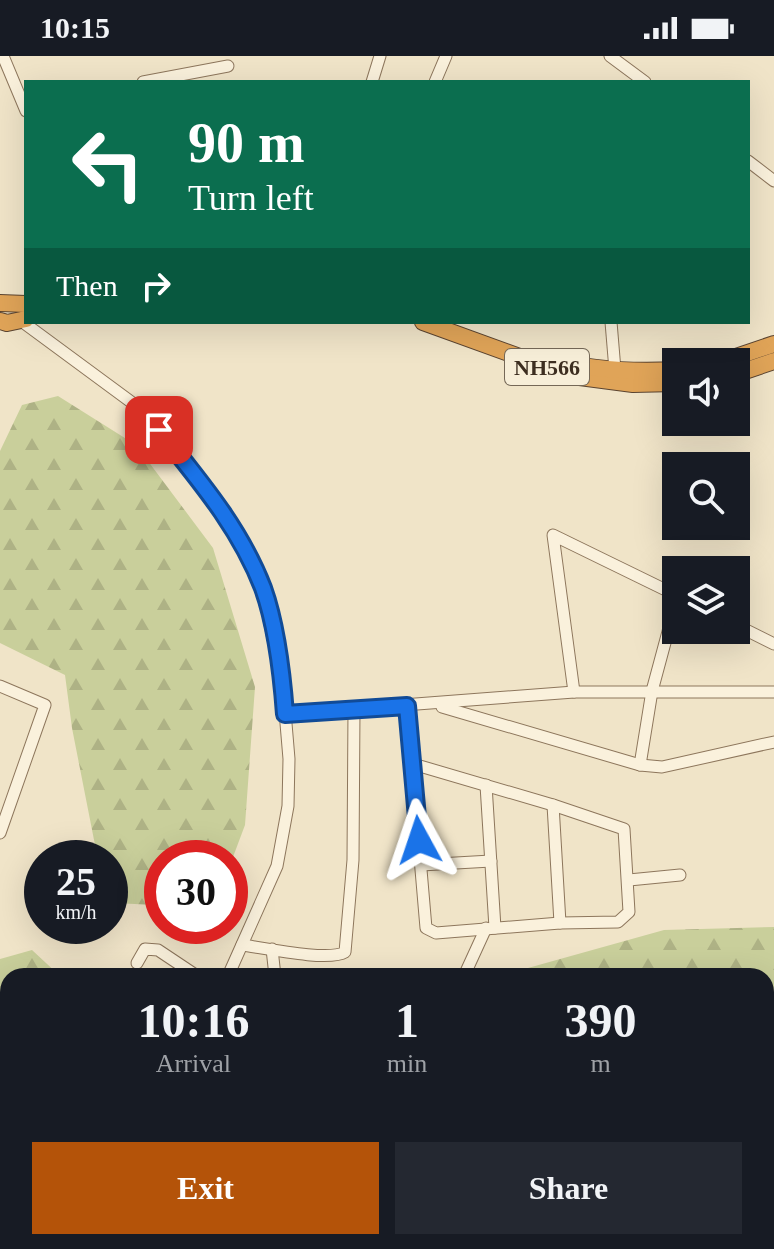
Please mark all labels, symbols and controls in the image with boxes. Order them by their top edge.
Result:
text: 10:15 [40,11,110,44]
icon: left [56,112,160,216]
text: 90 m [188,112,305,174]
text: Turn left [188,178,314,218]
icon: right [134,264,178,308]
text: Then [56,269,118,302]
map controls [662,348,750,644]
button: sound [662,348,750,436]
road number: NH566 [505,349,589,385]
pin [125,396,193,464]
icon: arrive [137,408,181,452]
button: search [662,452,750,540]
button: layers [662,556,750,644]
position arrow [377,798,461,882]
speed limit sign: 30 [144,840,248,944]
text: 25 [56,859,96,904]
text: km/h [55,901,97,923]
text: 10:16 [137,994,249,1047]
text: 1 [395,994,419,1047]
text: 390 [565,994,637,1047]
text: Arrival [156,1049,231,1078]
text: min [387,1049,427,1078]
text: m [590,1049,611,1078]
button: Exit [32,1142,379,1234]
button: Share [395,1142,742,1234]

